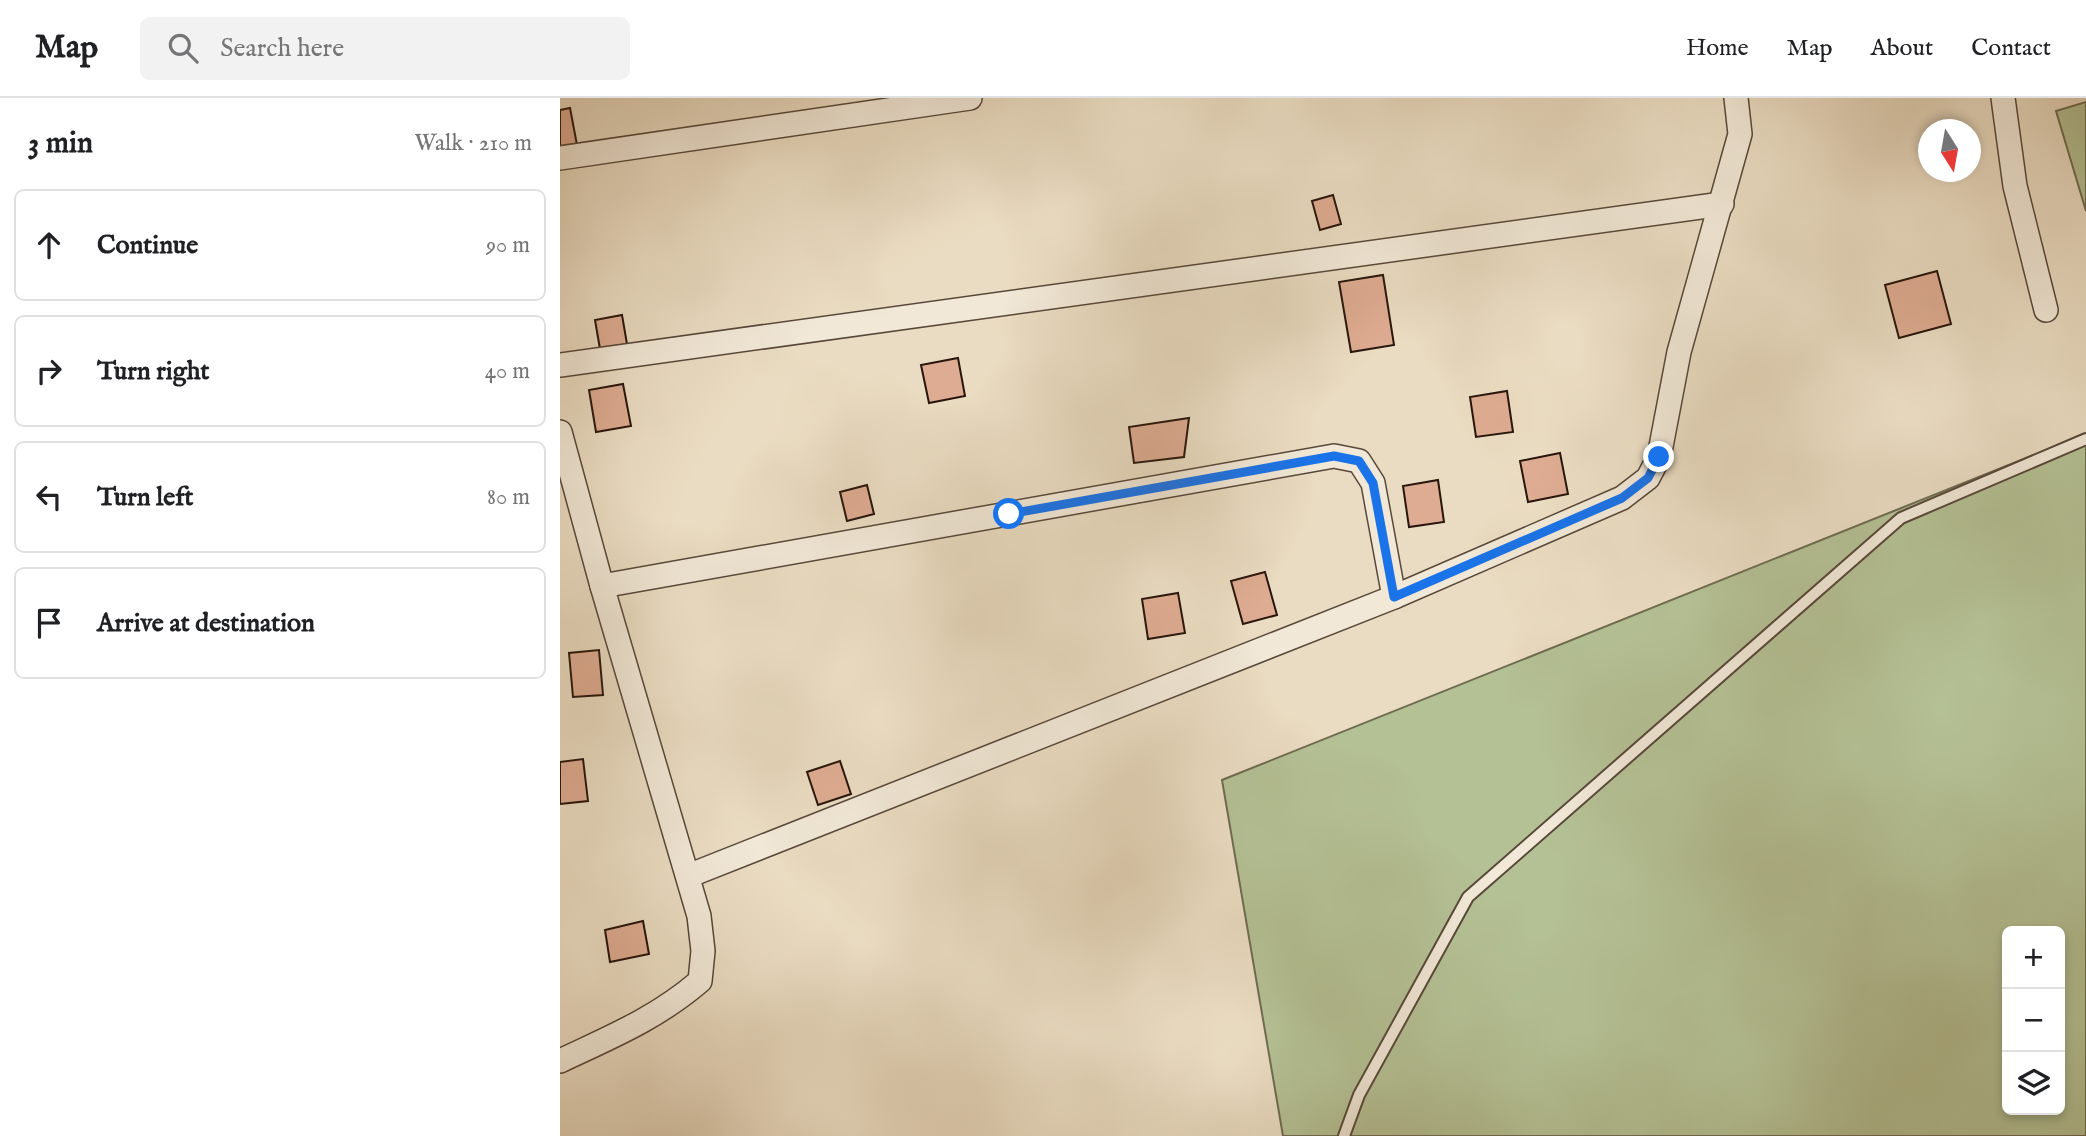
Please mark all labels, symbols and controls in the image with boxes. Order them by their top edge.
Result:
search box [140,17,630,80]
text: Map [35,27,98,69]
icon: search [164,29,202,67]
text: Search here [220,32,344,65]
text: Home [1686,33,1749,64]
text: Map [1787,33,1833,64]
text: About [1871,33,1933,64]
text: Contact [1971,33,2051,64]
north arrow [1918,119,1981,182]
text: 3 min [28,125,93,163]
text: Walk · 210 m [415,129,532,158]
icon: ahead [30,226,68,264]
text: Continue [97,229,198,262]
text: 90 m [486,231,530,260]
icon: right [30,352,68,390]
text: Turn right [97,355,210,388]
text: 40 m [485,357,530,386]
route end [1643,441,1674,472]
icon: left [30,478,68,516]
text: Turn left [97,481,194,514]
text: 80 m [487,483,530,512]
route start [993,498,1024,529]
icon: arrive [30,604,68,642]
text: Arrive at destination [97,607,315,640]
map controls [2002,926,2065,1115]
button: + [2002,926,2065,989]
button: − [2002,989,2065,1052]
button: layers [2002,1052,2065,1115]

